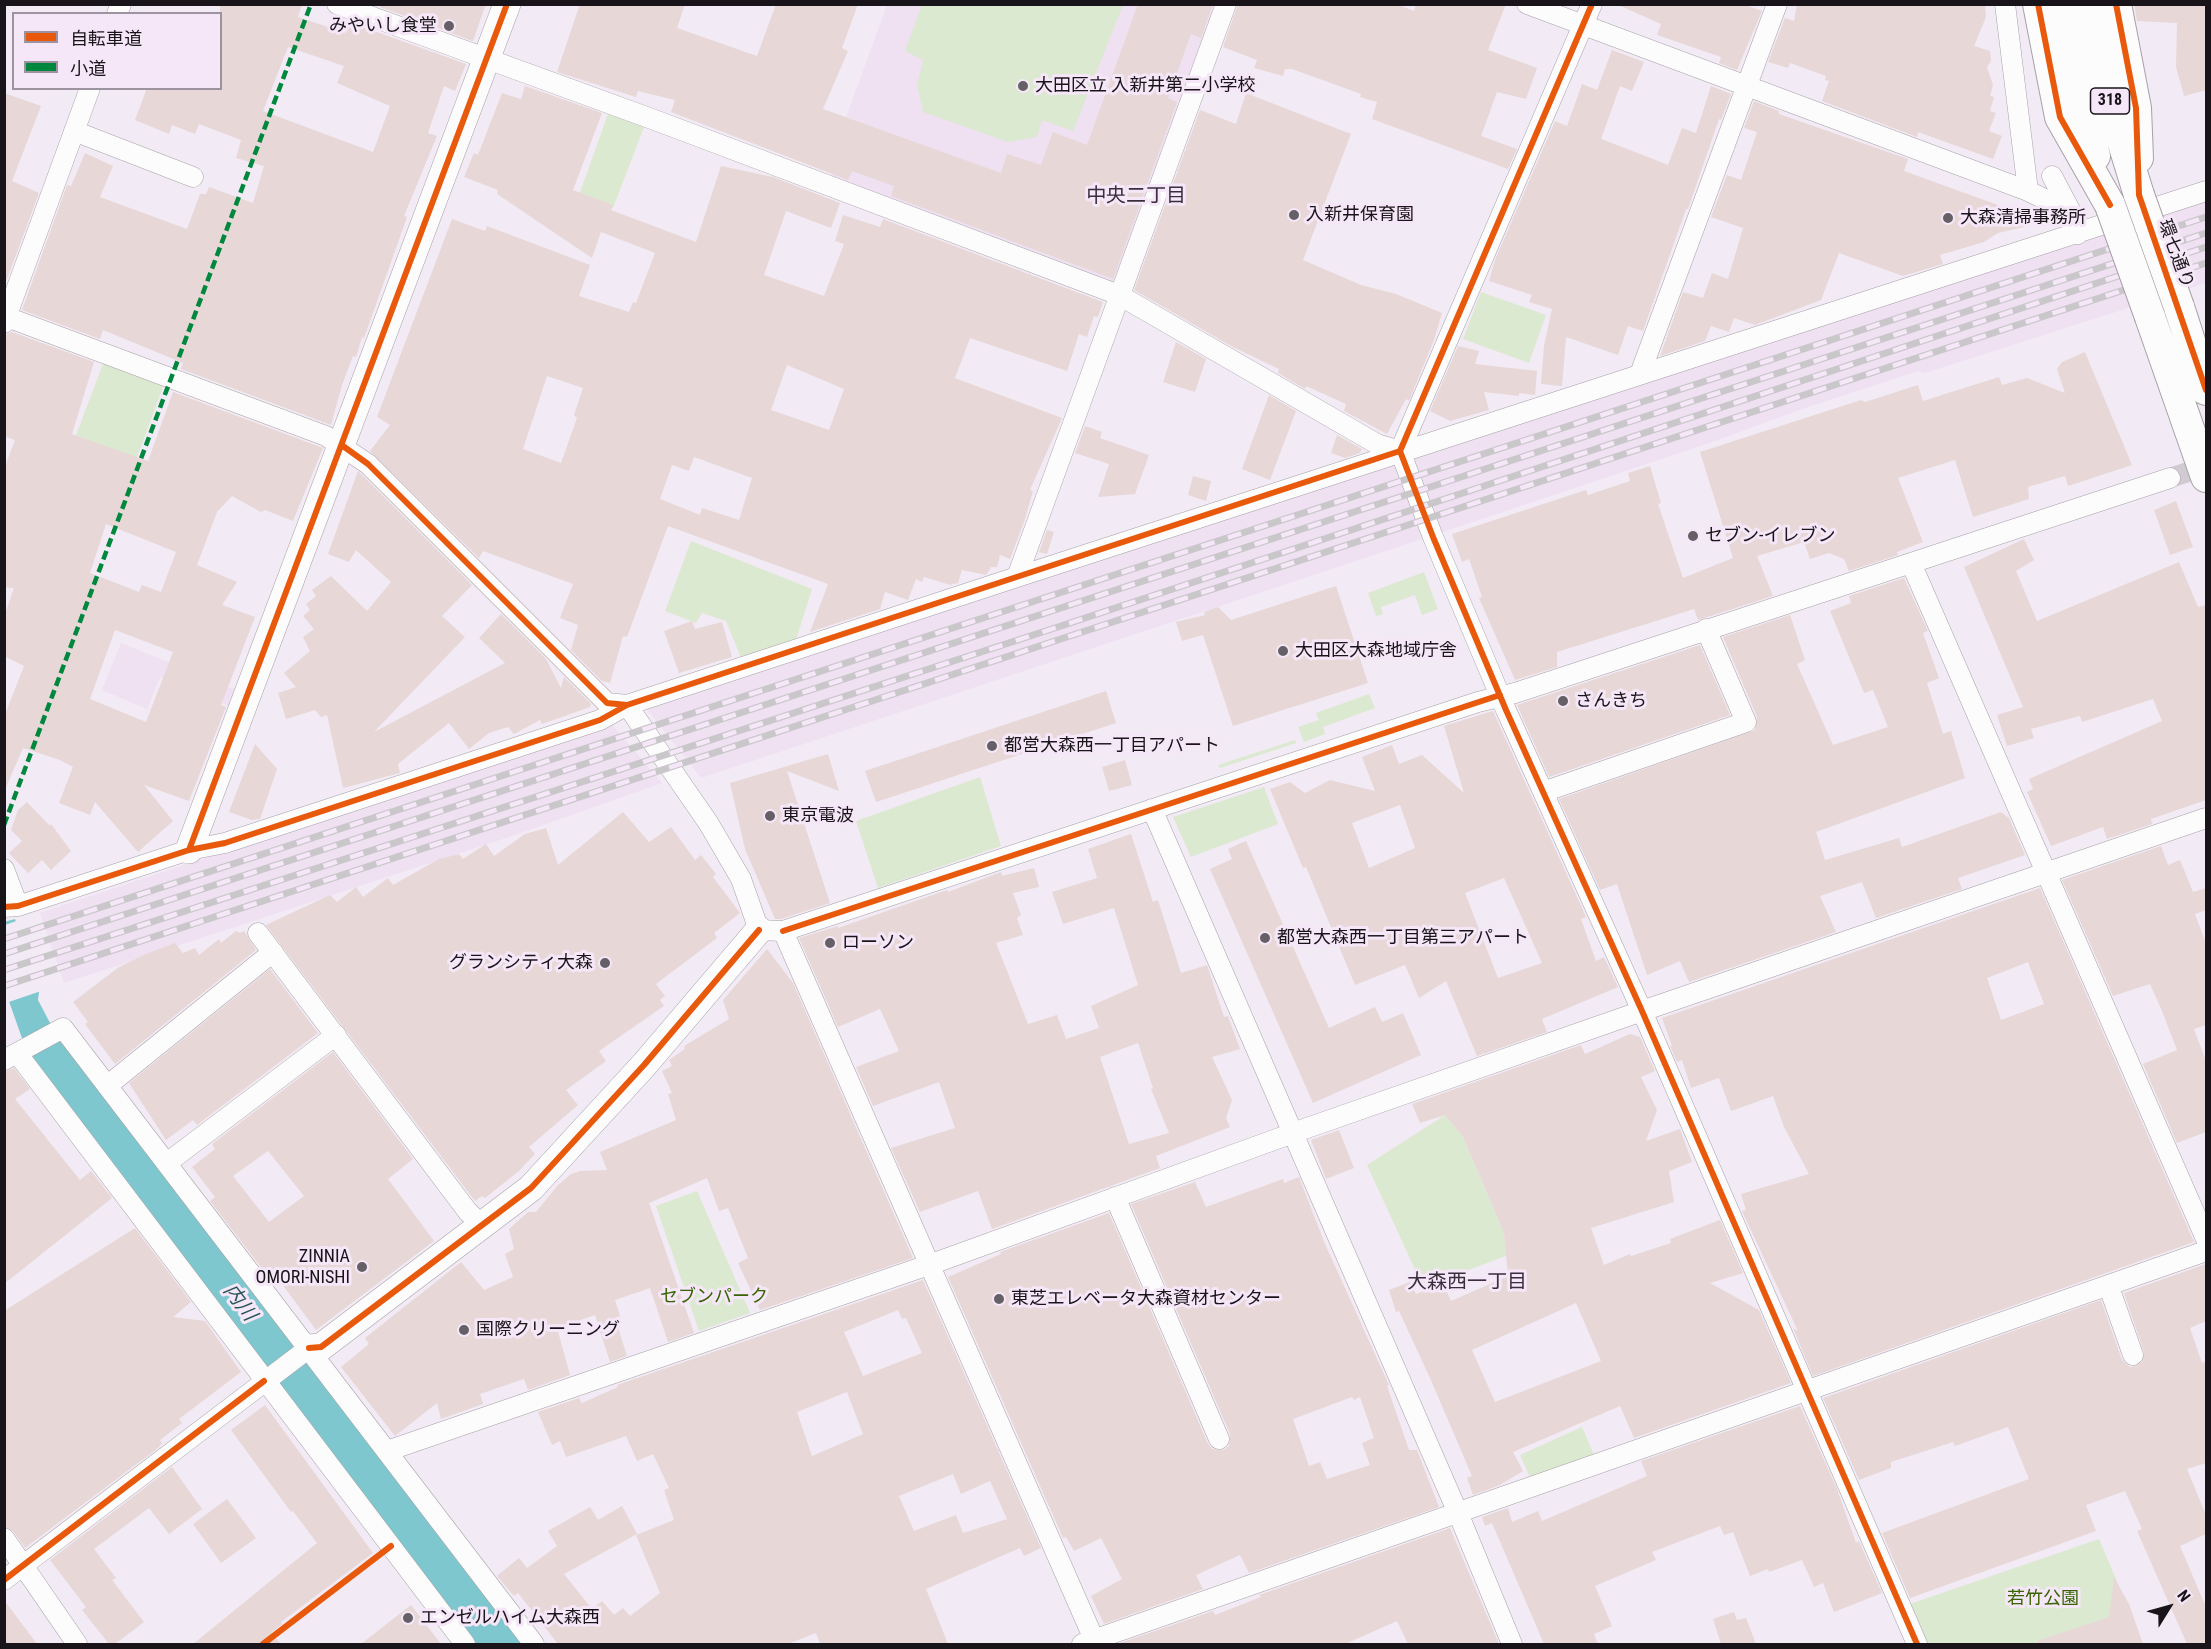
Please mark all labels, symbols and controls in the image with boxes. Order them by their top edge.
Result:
legend [12,12,222,90]
place label: みやいし食堂 [329,15,437,37]
marker: みやいし食堂 [442,19,456,33]
text: 自転車道 [70,28,142,49]
text: 小道 [70,58,106,79]
place label: 大田区立 入新井第二小学校 [1035,75,1255,97]
marker: 大田区立 入新井第二小学校 [1016,79,1030,93]
road number: 318 [2090,88,2130,114]
district label: 中央二丁目 [1086,185,1186,209]
place label: 入新井保育園 [1306,204,1414,226]
place label: 大森清掃事務所 [1960,207,2086,229]
marker: 入新井保育園 [1287,208,1301,222]
marker: 大森清掃事務所 [1941,211,1955,225]
street label: 環七通り [2153,216,2197,292]
place label: セブン-イレブン [1705,525,1835,547]
marker: セブン-イレブン [1686,529,1700,543]
place label: 大田区大森地域庁舎 [1295,640,1457,662]
marker: 大田区大森地域庁舎 [1276,644,1290,658]
place label: さんきち [1575,690,1647,712]
marker: さんきち [1556,694,1570,708]
place label: 都営大森西一丁目アパート [1004,735,1220,757]
marker: 都営大森西一丁目アパート [985,739,999,753]
place label: 東京電波 [782,805,854,827]
marker: 東京電波 [763,809,777,823]
place label: 都営大森西一丁目第三アパート [1277,927,1529,949]
marker: 都営大森西一丁目第三アパート [1258,931,1272,945]
place label: ローソン [842,932,914,954]
marker: ローソン [823,936,837,950]
place label: グランシティ大森 [449,952,593,974]
marker: グランシティ大森 [598,956,612,970]
place label: ZINNIA OMORI-NISHI [256,1246,350,1288]
marker: ZINNIA OMORI-NISHI [355,1260,369,1274]
district label: 大森西一丁目 [1407,1271,1527,1295]
water label: 内川 [217,1280,261,1326]
park label: セブンパーク [660,1286,768,1308]
place label: 東芝エレベータ大森資材センター [1011,1288,1281,1310]
marker: 東芝エレベータ大森資材センター [992,1292,1006,1306]
place label: 国際クリーニング [476,1319,620,1341]
marker: 国際クリーニング [457,1323,471,1337]
north arrow [2139,1577,2199,1637]
text: N [2173,1586,2194,1605]
park label: 若竹公園 [2007,1588,2079,1610]
place label: エンゼルハイム大森西 [420,1607,600,1629]
marker: エンゼルハイム大森西 [401,1611,415,1625]

